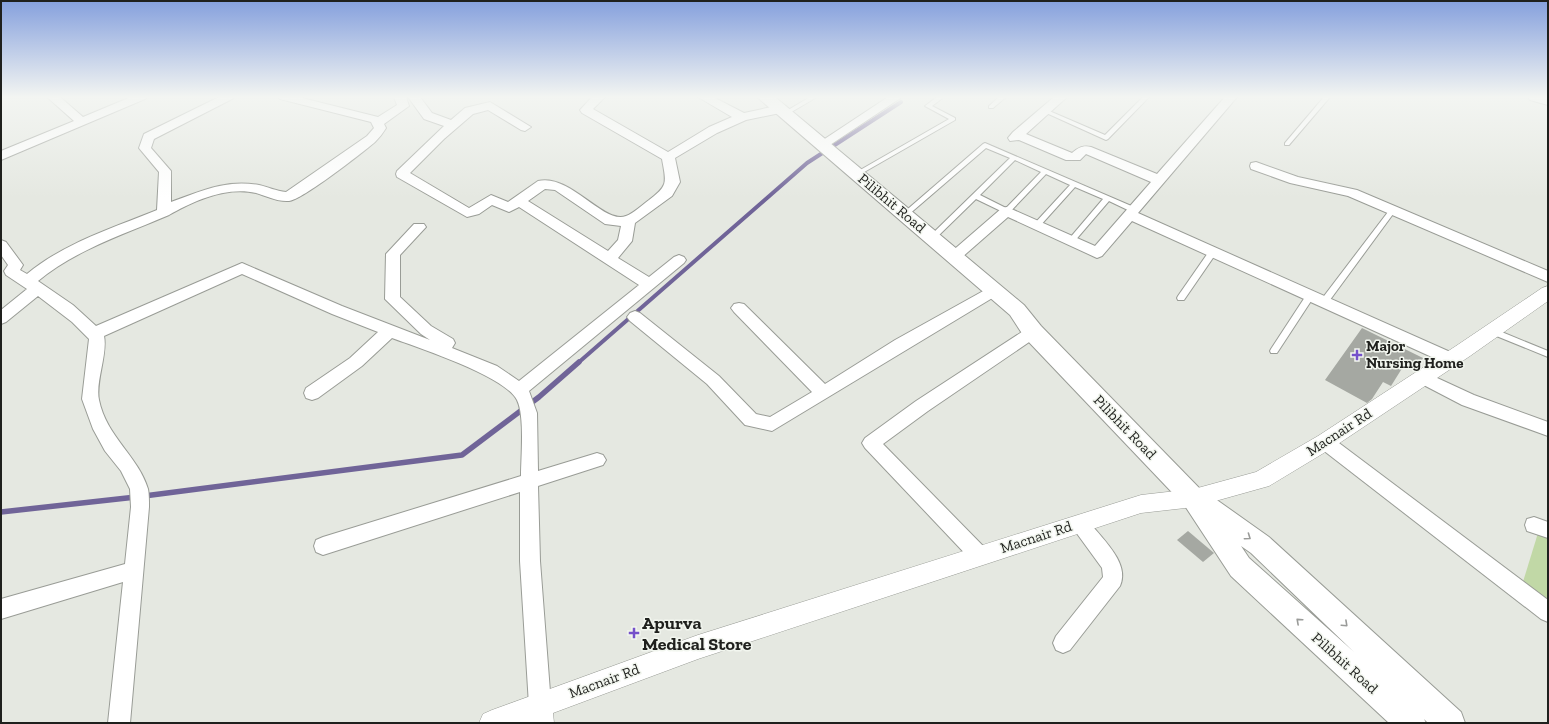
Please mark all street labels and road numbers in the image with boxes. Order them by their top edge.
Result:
street label: Pilibhit Road [854,169,930,237]
street label: Pilibhit Road [1090,391,1161,464]
street label: Macnair Rd [1303,404,1376,460]
street label: Macnair Rd [998,517,1075,557]
street label: Pilibhit Road [1308,629,1382,698]
street label: Macnair Rd [566,660,643,702]

